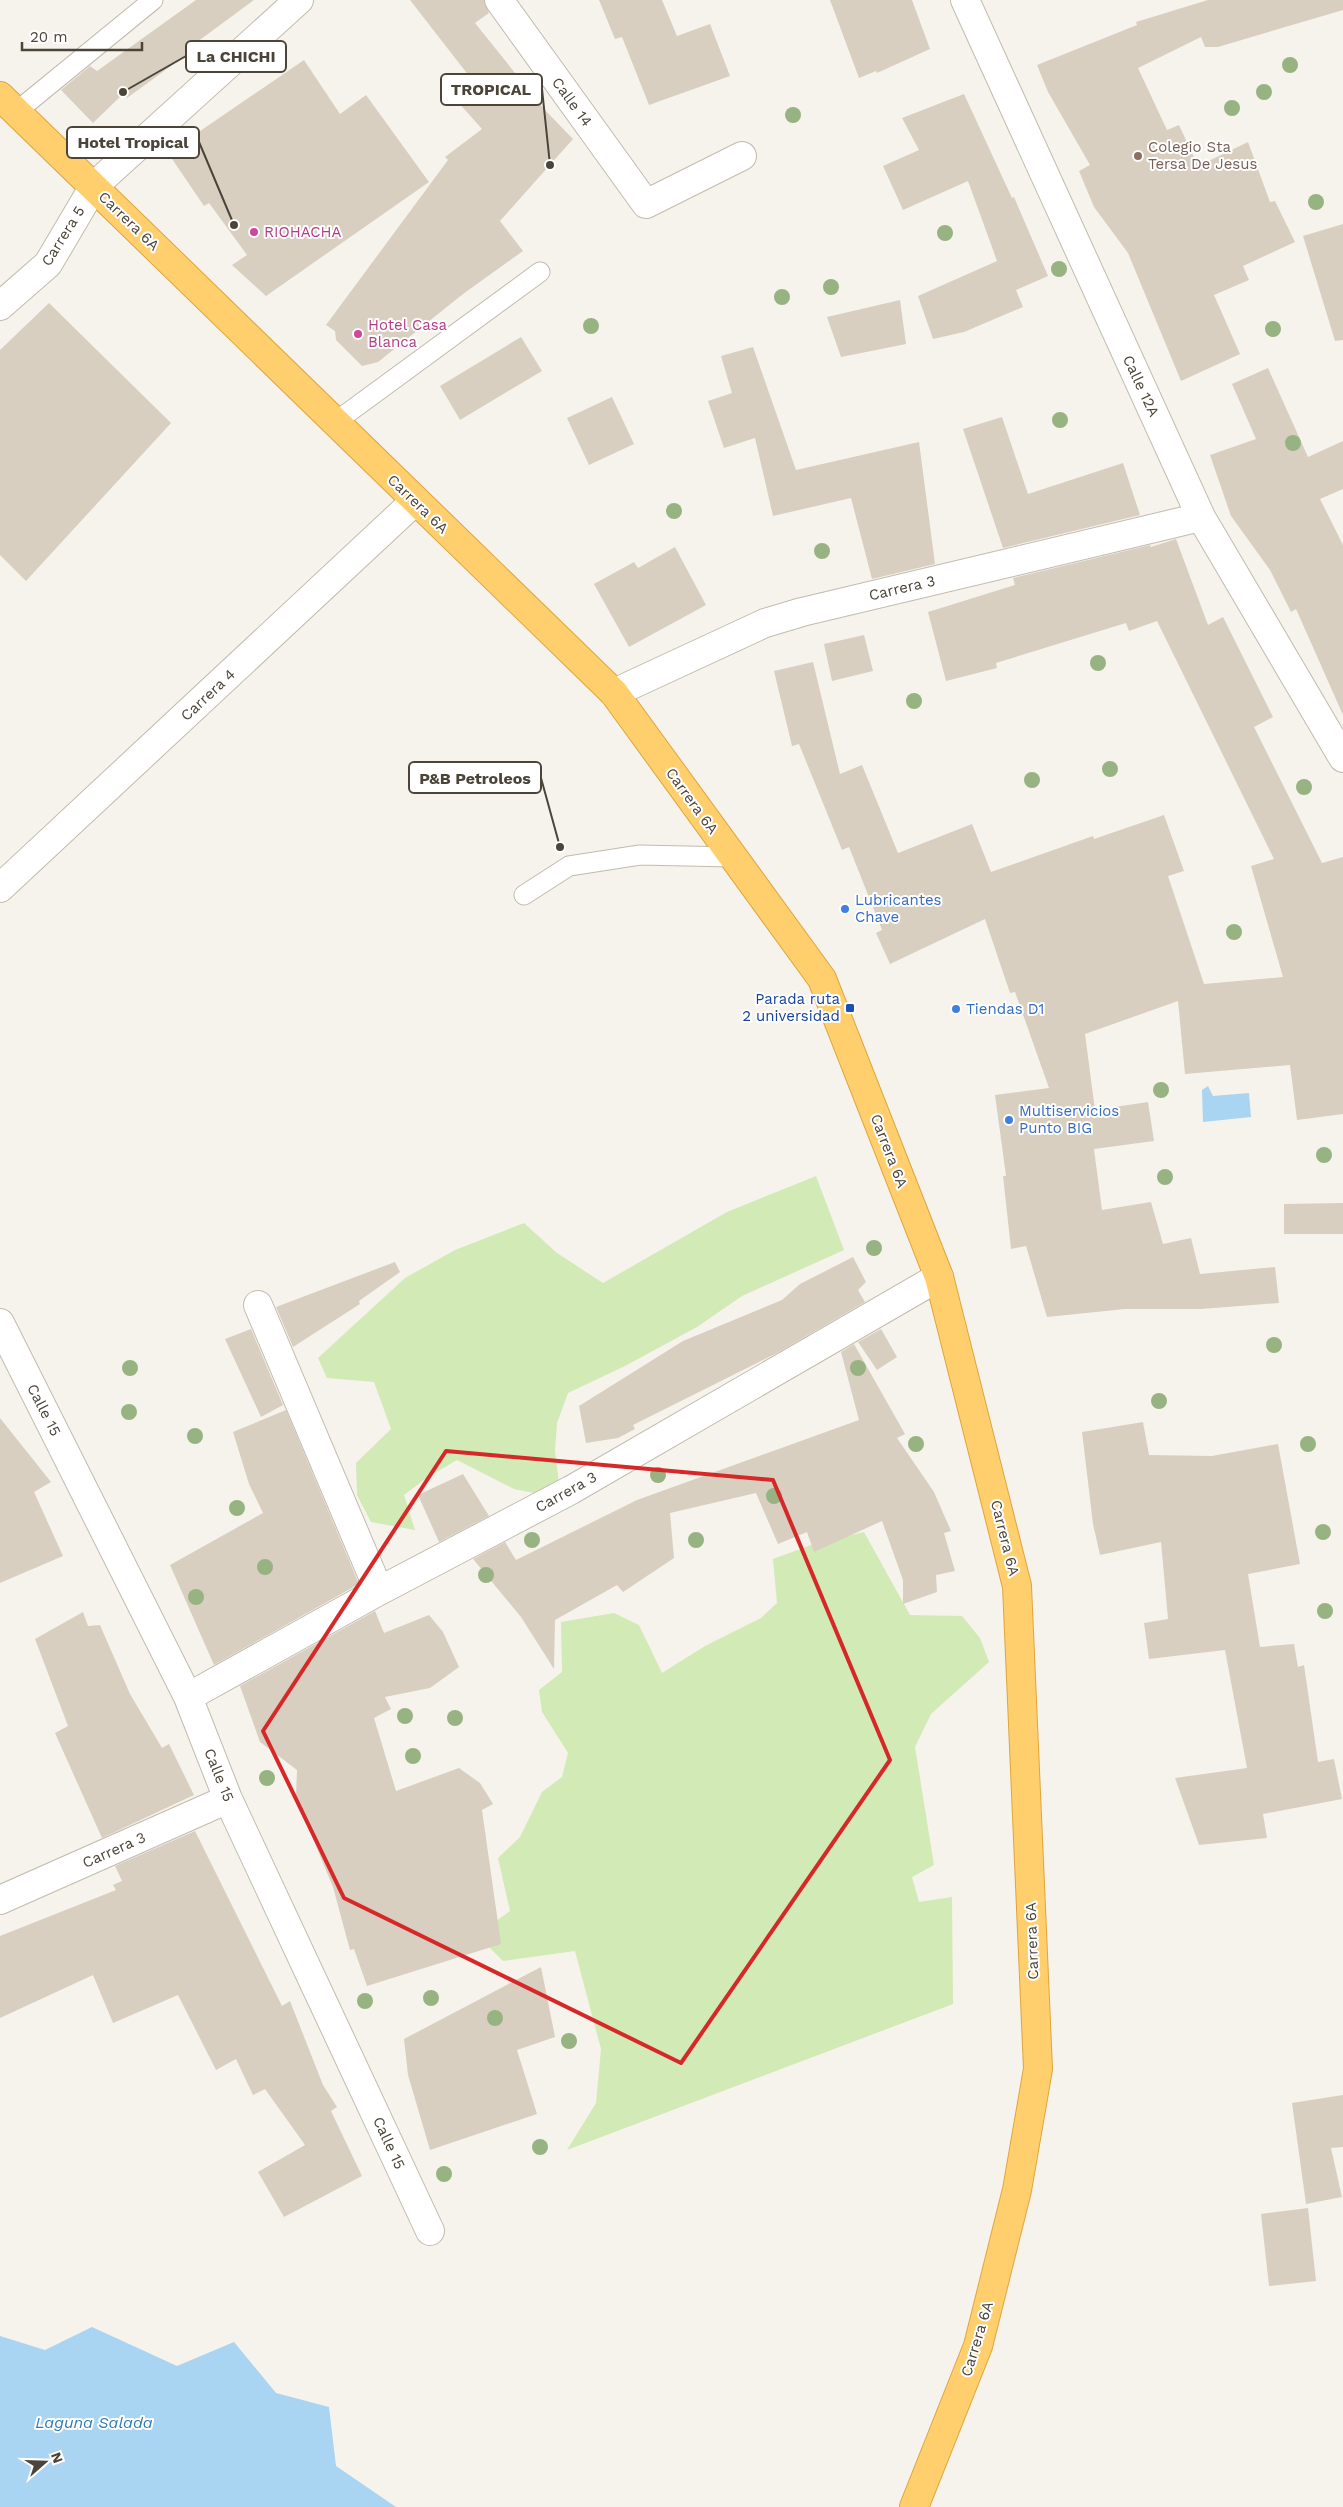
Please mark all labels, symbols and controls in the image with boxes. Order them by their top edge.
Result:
scale bar [22,20,142,52]
text: 20 m [30,28,68,46]
callout: La CHICHI [186,41,286,72]
text: La CHICHI [196,47,276,66]
callout: TROPICAL [441,74,542,105]
street label: Calle 14 [548,74,596,130]
text: TROPICAL [451,80,532,99]
callout: Hotel Tropical [67,127,199,158]
text: Hotel Tropical [78,133,189,152]
place label: Colegio Sta Tersa De Jesus [1148,138,1257,173]
marker: Colegio Sta Tersa De Jesus [1132,150,1144,162]
street label: Carrera 6A [95,188,163,254]
street label: Carrera 5 [38,203,88,269]
place label: RIOHACHA [264,223,342,241]
marker: RIOHACHA [248,226,260,238]
place label: Hotel Casa Blanca [368,316,448,351]
marker: Hotel Casa Blanca [352,328,364,340]
street label: Calle 12A [1119,352,1163,420]
street label: Carrera 6A [384,471,452,537]
street label: Carrera 3 [867,572,937,604]
street label: Carrera 4 [177,665,239,725]
callout: P&B Petroleos [409,762,541,793]
street label: Carrera 6A [662,764,722,838]
text: P&B Petroleos [419,769,531,788]
place label: Lubricantes Chave [855,891,942,926]
marker: Lubricantes Chave [839,903,851,915]
place label: Parada ruta 2 universidad [742,990,841,1025]
place label: Tiendas D1 [966,1000,1044,1018]
marker: Parada ruta 2 universidad [844,1002,856,1014]
marker: Tiendas D1 [950,1003,962,1015]
place label: Multiservicios Punto BIG [1019,1102,1119,1137]
street label: Carrera 6A [867,1112,911,1191]
marker: Multiservicios Punto BIG [1003,1114,1015,1126]
street label: Calle 15 [23,1381,65,1439]
street label: Carrera 3 [532,1468,600,1516]
street label: Carrera 6A [987,1498,1023,1578]
street label: Calle 15 [200,1746,238,1804]
street label: Carrera 3 [80,1828,148,1872]
street label: Carrera 6A [1022,1902,1042,1980]
street label: Calle 15 [369,2114,409,2172]
street label: Carrera 6A [957,2299,997,2379]
water label: Laguna Salada [35,2413,153,2432]
north arrow [20,2437,70,2487]
text: N [48,2450,67,2465]

